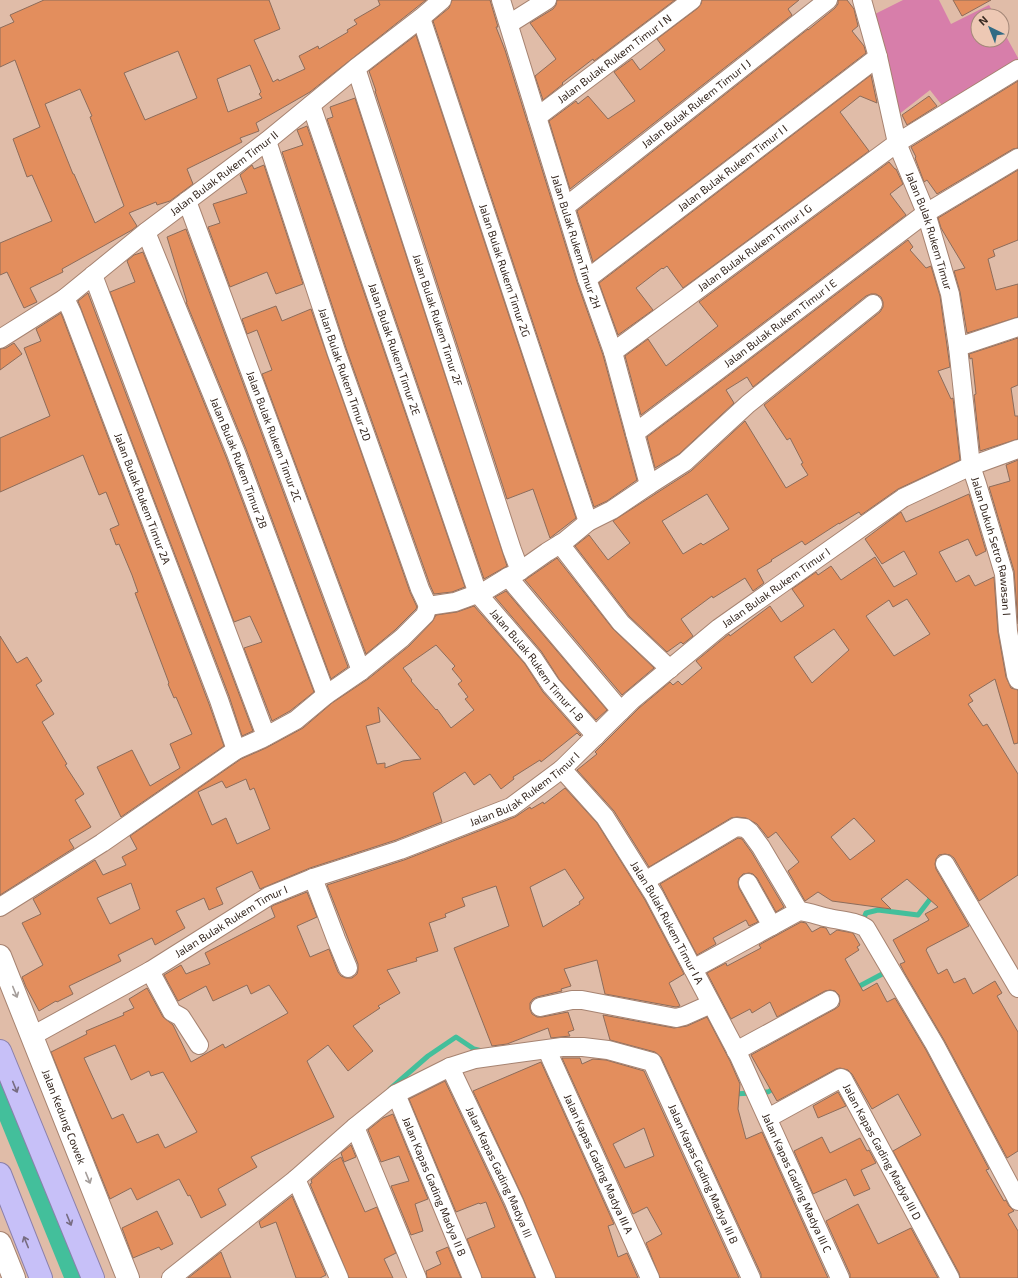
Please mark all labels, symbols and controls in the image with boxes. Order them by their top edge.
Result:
north arrow [970,8,1010,48]
street label: Jalan Bulak Rukem Timur I N [555,11,674,105]
text: N [975,13,990,28]
street label: Jalan Bulak Rukem Timur I J [639,56,753,150]
street label: Jalan Bulak Rukem Timur I I [675,122,790,214]
street label: Jalan Bulak Rukem Timur II [167,128,280,218]
street label: Jalan Bulak Rukem Timur [904,170,956,292]
street label: Jalan Bulak Rukem Timur 2H [549,173,604,310]
street label: Jalan Bulak Rukem Timur I G [695,201,814,294]
street label: Jalan Bulak Rukem Timur 2G [477,202,533,339]
street label: Jalan Bulak Rukem Timur 2F [411,252,466,388]
street label: Jalan Bulak Rukem Timur I E [721,276,839,370]
street label: Jalan Bulak Rukem Timur 2E [366,281,423,417]
street label: Jalan Bulak Rukem Timur 2D [316,306,374,442]
street label: Jalan Bulak Rukem Timur 2C [244,369,305,504]
street label: Jalan Bulak Rukem Timur 2B [208,395,271,530]
street label: Jalan Bulak Rukem Timur 2A [112,431,174,566]
street label: Jalan Dukuh Setro Rawasan I [969,475,1014,616]
street label: Jalan Bulak Rukem Timur I [719,545,832,630]
street label: Jalan Bulak Rukem Timur I-B [488,606,587,724]
street label: Jalan Bulak Rukem Timur I [467,749,582,828]
street label: Jalan Bulak Rukem Timur I A [628,858,707,986]
street label: Jalan Bulak Rukem Timur I [172,882,289,960]
one-way arrow [11,985,19,997]
street label: Jalan Kedung Cowek [40,1067,89,1166]
one-way arrow [11,1081,19,1093]
street label: Jalan Kapas Gading Madya III D [841,1081,924,1222]
street label: Jalan Kapas Gading Madya III A [562,1092,636,1236]
street label: Jalan Kapas Gading Madya III B [666,1102,741,1246]
street label: Jalan Kapas Gading Madya III [464,1104,535,1239]
street label: Jalan Kapas Gading Madya III C [760,1111,835,1254]
street label: Jalan Kapas Gading Madya II B [400,1115,469,1258]
one-way arrow [85,1171,93,1183]
one-way arrow [66,1214,74,1226]
one-way arrow [22,1236,30,1248]

